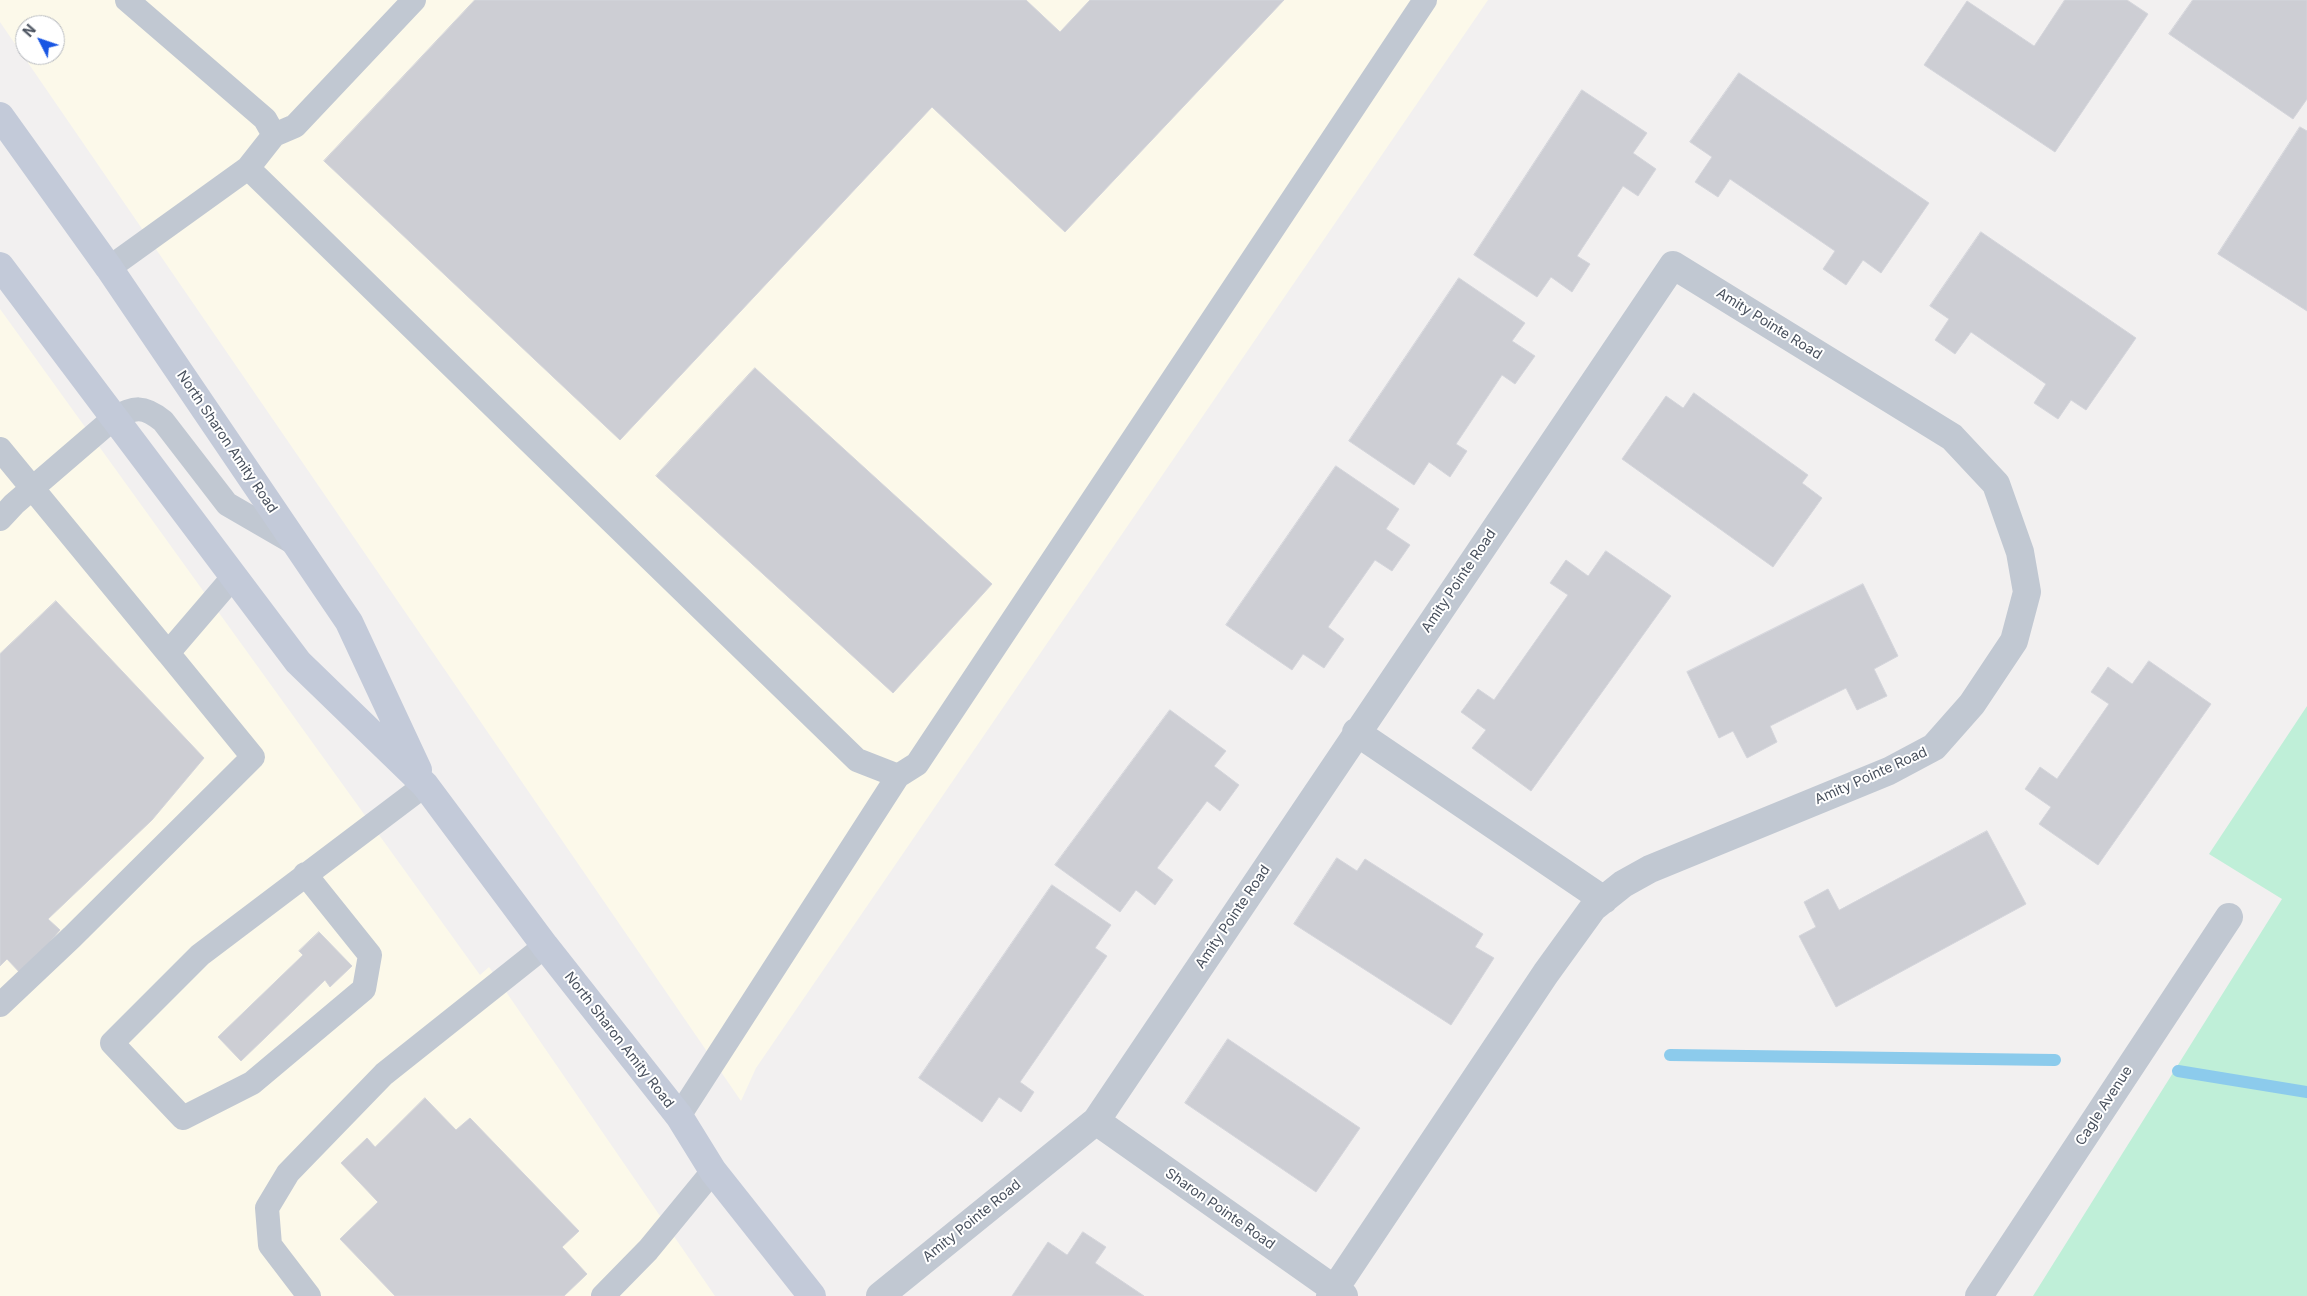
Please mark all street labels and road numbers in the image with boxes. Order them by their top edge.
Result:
street label: Amity Pointe Road [1713,285,1825,363]
street label: North Sharon Amity Road [173,368,281,516]
street label: Amity Pointe Road [1418,526,1500,636]
street label: Amity Pointe Road [1812,744,1930,808]
street label: Amity Pointe Road [1192,862,1274,972]
street label: North Sharon Amity Road [561,969,677,1111]
street label: Cagle Avenue [2072,1063,2136,1149]
street label: Sharon Pointe Road [1162,1165,1278,1253]
street label: Amity Pointe Road [920,1176,1024,1266]

